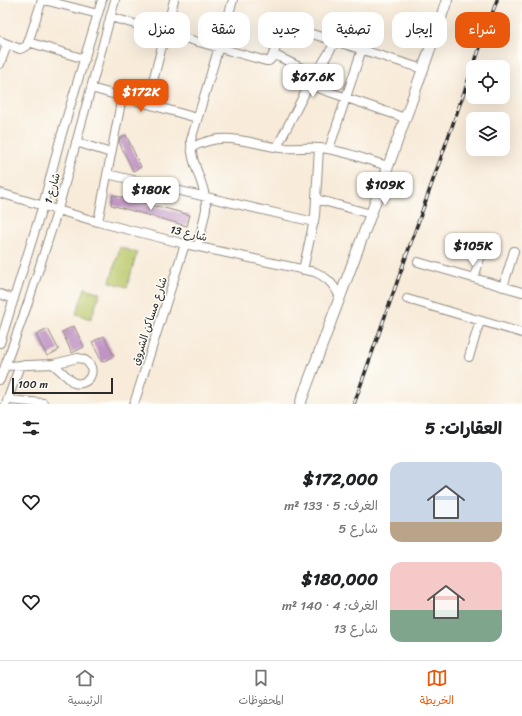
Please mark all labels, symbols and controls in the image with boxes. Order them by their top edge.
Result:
chip: منزل [134,12,190,48]
chip: شقة [198,12,250,48]
chip: جديد [258,12,314,48]
chip: تصفية [322,12,384,48]
chip: إيجار [392,12,447,48]
chip: شراء [455,12,510,48]
map controls [466,60,510,156]
button: locate [466,60,510,104]
pin: $67.6K [280,64,346,98]
text: $67.6K [292,65,334,88]
pin: $172K [113,79,169,113]
text: $172K [122,80,160,103]
button: layers [466,112,510,156]
street label: شارع 1 [39,170,66,206]
pin: $109K [357,172,413,206]
text: $109K [366,173,404,196]
pin: $180K [123,177,179,211]
text: $180K [132,178,170,201]
street label: شارع 13 [169,220,209,247]
pin: $105K [445,233,501,267]
text: $105K [454,234,492,257]
street label: شارع مساكن الشروق [126,274,173,368]
text: 100 m [18,375,48,394]
scale bar [12,376,113,395]
text: العقارات: 5 [425,413,502,443]
icon: filters [20,417,42,439]
text: $172,000 [303,464,378,494]
icon: home [422,478,470,526]
icon: heart [20,491,42,513]
text: الغرف: 5 · 133 m² [284,494,378,517]
text: شارع 5 [339,517,378,540]
text: $180,000 [301,564,378,594]
icon: home [422,578,470,626]
icon: heart [20,591,42,613]
text: الغرف: 4 · 140 m² [282,594,378,617]
text: شارع 13 [334,617,378,640]
tab: الرئيسية [68,667,103,710]
tab: المحفوظات [238,667,284,710]
tab: الخريطة [420,667,454,710]

